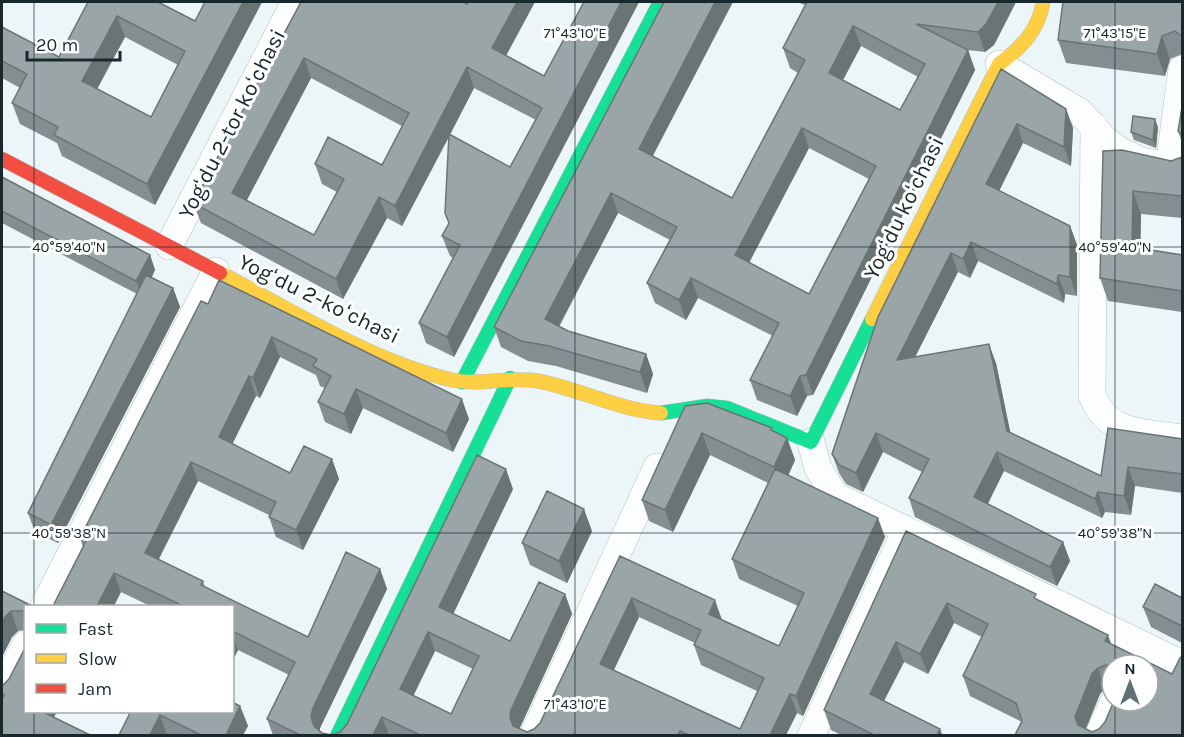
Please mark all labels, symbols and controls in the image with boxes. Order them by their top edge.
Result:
scale bar [27,24,120,62]
text: 71°43'10"E [543,24,607,42]
text: 71°43'15"E [1084,24,1146,42]
street label: Yogʻdu 2-tor koʻchasi [173,25,291,223]
text: 20 m [36,34,78,56]
street label: Yogʻdu koʻchasi [858,132,950,284]
text: 40°59'40"N [32,238,106,256]
text: 40°59'40"N [1078,238,1152,256]
street label: Yogʻdu 2-koʻchasi [234,249,404,349]
text: 40°59'38"N [32,524,106,542]
text: 40°59'38"N [1078,524,1152,542]
legend [24,605,234,713]
text: Fast [78,618,113,640]
text: Slow [78,648,117,670]
north arrow [1100,653,1160,713]
text: N [1124,659,1136,678]
text: Jam [78,678,112,700]
text: 71°43'10"E [543,695,607,713]

